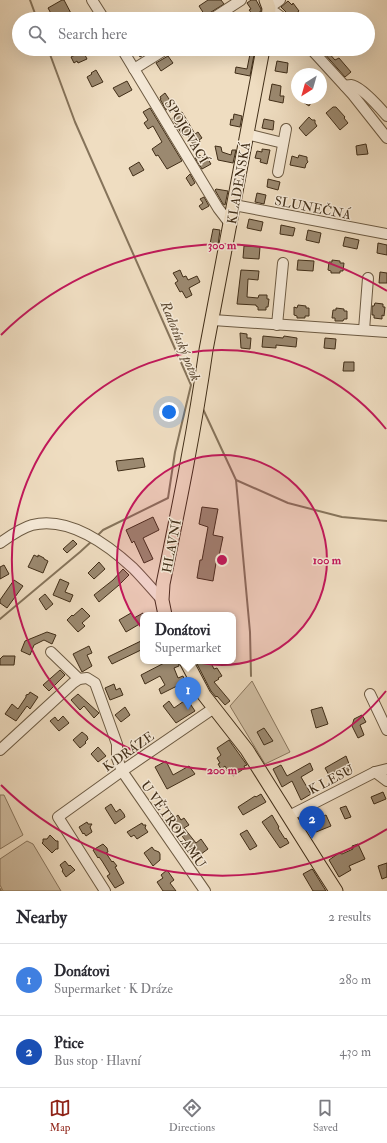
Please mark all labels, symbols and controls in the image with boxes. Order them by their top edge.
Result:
search box [12,12,375,56]
icon: search [26,23,48,45]
text: Search here [58,25,127,44]
north arrow [291,68,327,104]
street label: SPOJOVACÍ [161,96,213,167]
street label: KLADENSKÁ [223,140,254,225]
street label: SLUNEČNÁ [273,191,354,223]
text: 300 m [208,238,237,253]
water label: Radotínský potok [156,298,204,384]
your location [159,402,179,422]
street label: HLAVNÍ [158,517,185,574]
centre of rings [215,553,229,567]
text: 100 m [313,553,342,568]
popup [140,612,236,664]
text: Donátovi [155,621,210,640]
text: Supermarket [155,640,221,656]
pin: 1 [175,677,201,710]
street label: K DRÁZE [99,728,157,775]
street label: K LESU [306,762,357,798]
text: 200 m [207,763,238,778]
street label: U VĚTROLAMU [137,777,211,871]
pin: 2 [299,806,325,839]
text: Nearby [16,907,67,928]
text: 2 results [328,909,371,925]
text: Donátovi [54,962,110,981]
text: 1 [27,972,31,988]
text: 280 m [339,972,371,988]
text: Supermarket · K Dráze [54,981,173,997]
text: Ptice [54,1034,84,1053]
text: 2 [26,1044,32,1060]
text: 430 m [340,1044,371,1060]
text: Bus stop · Hlavní [54,1053,141,1069]
tab: Map [49,1097,71,1134]
tab: Directions [169,1097,215,1134]
tab: Saved [313,1097,338,1134]

